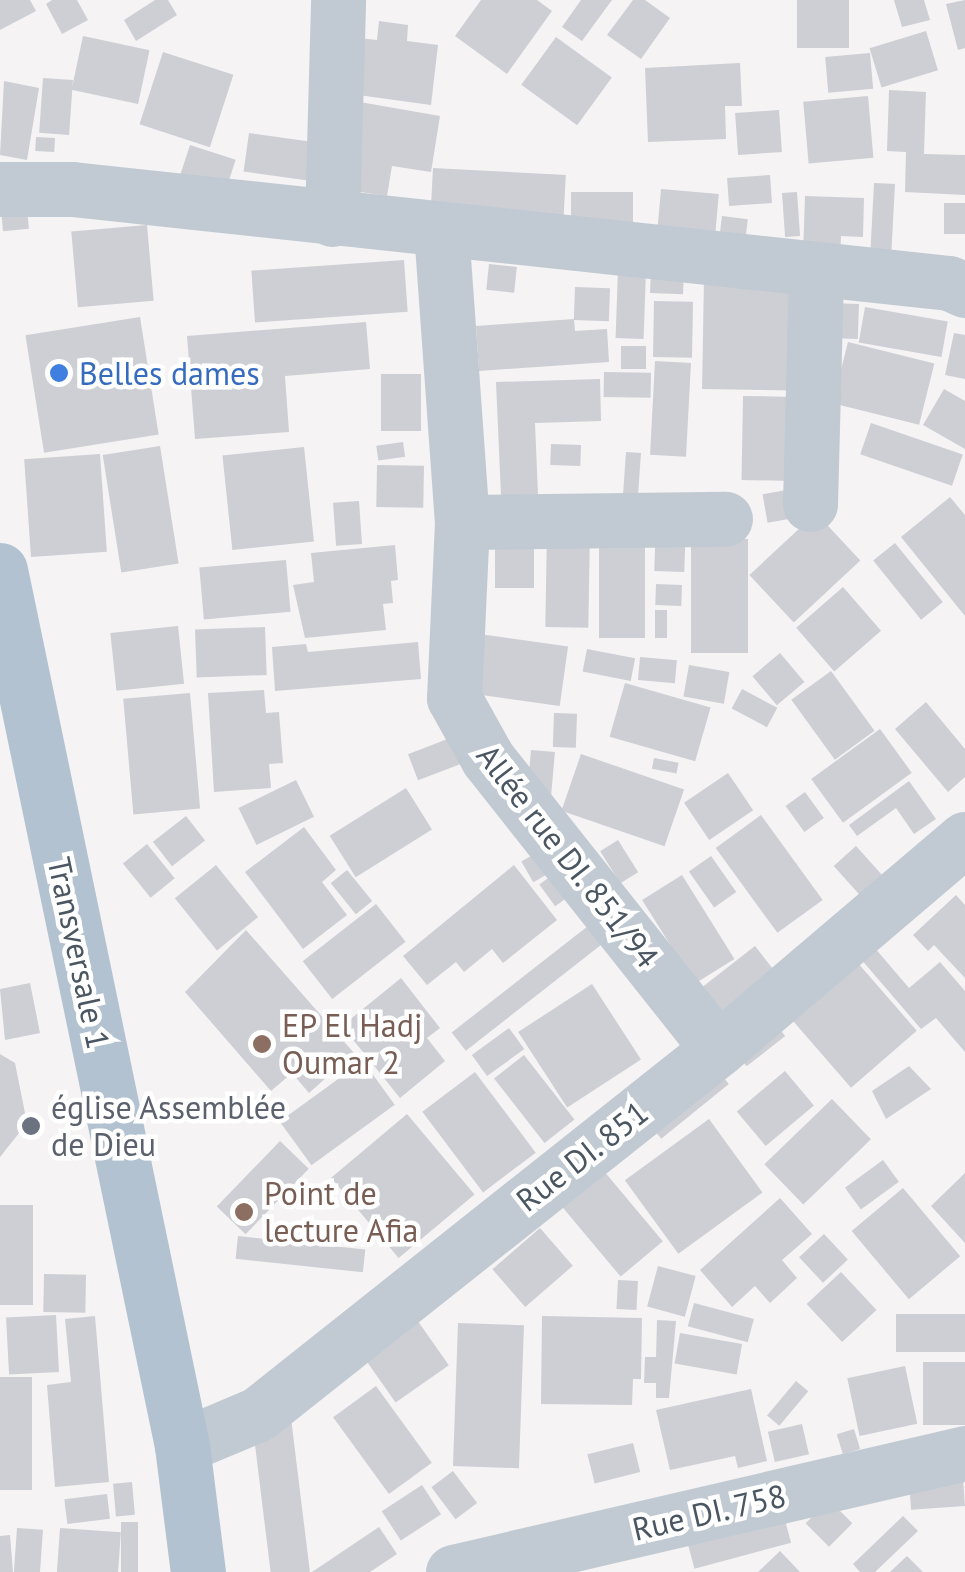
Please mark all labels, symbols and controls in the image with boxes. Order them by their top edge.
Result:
place label: Belles dames [79,354,260,392]
marker: Belles dames [48,362,70,384]
street label: Allée rue DI. 851/94 [468,736,668,976]
street label: Transversale 1 [40,854,118,1052]
place label: EP El Hadj Oumar 2 [282,1007,424,1082]
marker: EP El Hadj Oumar 2 [251,1033,273,1055]
place label: église Assemblée de Dieu [51,1089,287,1164]
street label: Rue DI. 851 [508,1092,656,1220]
marker: église Assemblée de Dieu [20,1115,42,1137]
place label: Point de lecture Afia [264,1175,419,1250]
marker: Point de lecture Afia [233,1201,255,1223]
street label: Rue DI. 758 [627,1475,791,1549]

